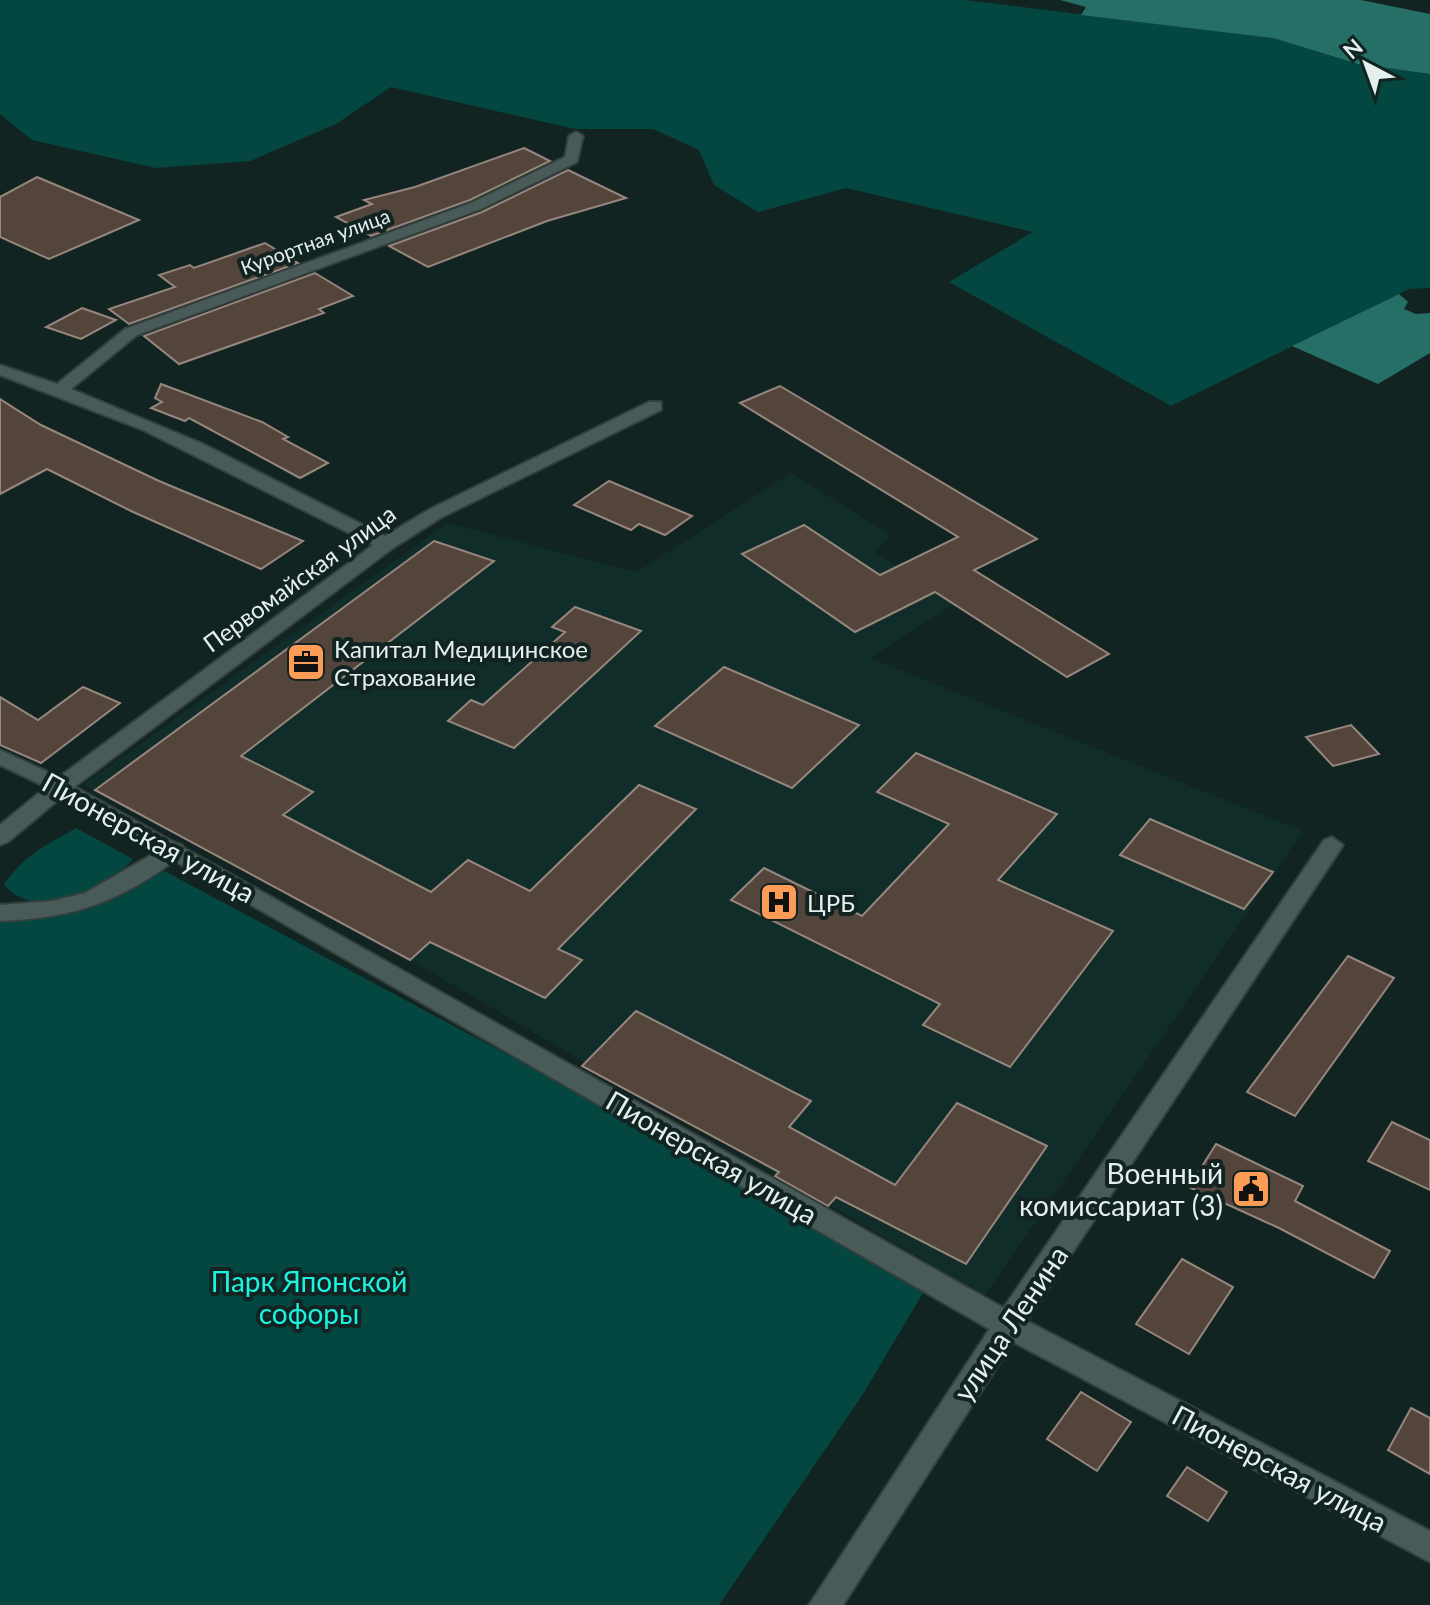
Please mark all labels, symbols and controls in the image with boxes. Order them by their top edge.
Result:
north arrow [1326,24,1406,104]
text: N [1337,33,1368,64]
street label: Курортная улица [237,203,393,279]
street label: Первомайская улица [197,498,401,658]
place label: Капитал Медицинское Страхование [334,634,588,691]
office icon: Капитал Медицинское Страхование [285,641,327,683]
street label: Пионерская улица [37,764,261,910]
hospital icon: ЦРБ [758,881,800,923]
place label: ЦРБ [807,888,855,917]
street label: Пионерская улица [601,1083,823,1231]
place label: Военный комиссариат (3) [1019,1156,1223,1222]
public building icon: Военный комиссариат (3) [1230,1168,1272,1210]
street label: улица Ленина [946,1239,1074,1407]
park label: Парк Японской софоры [211,1264,407,1330]
street label: Пионерская улица [1167,1397,1393,1539]

